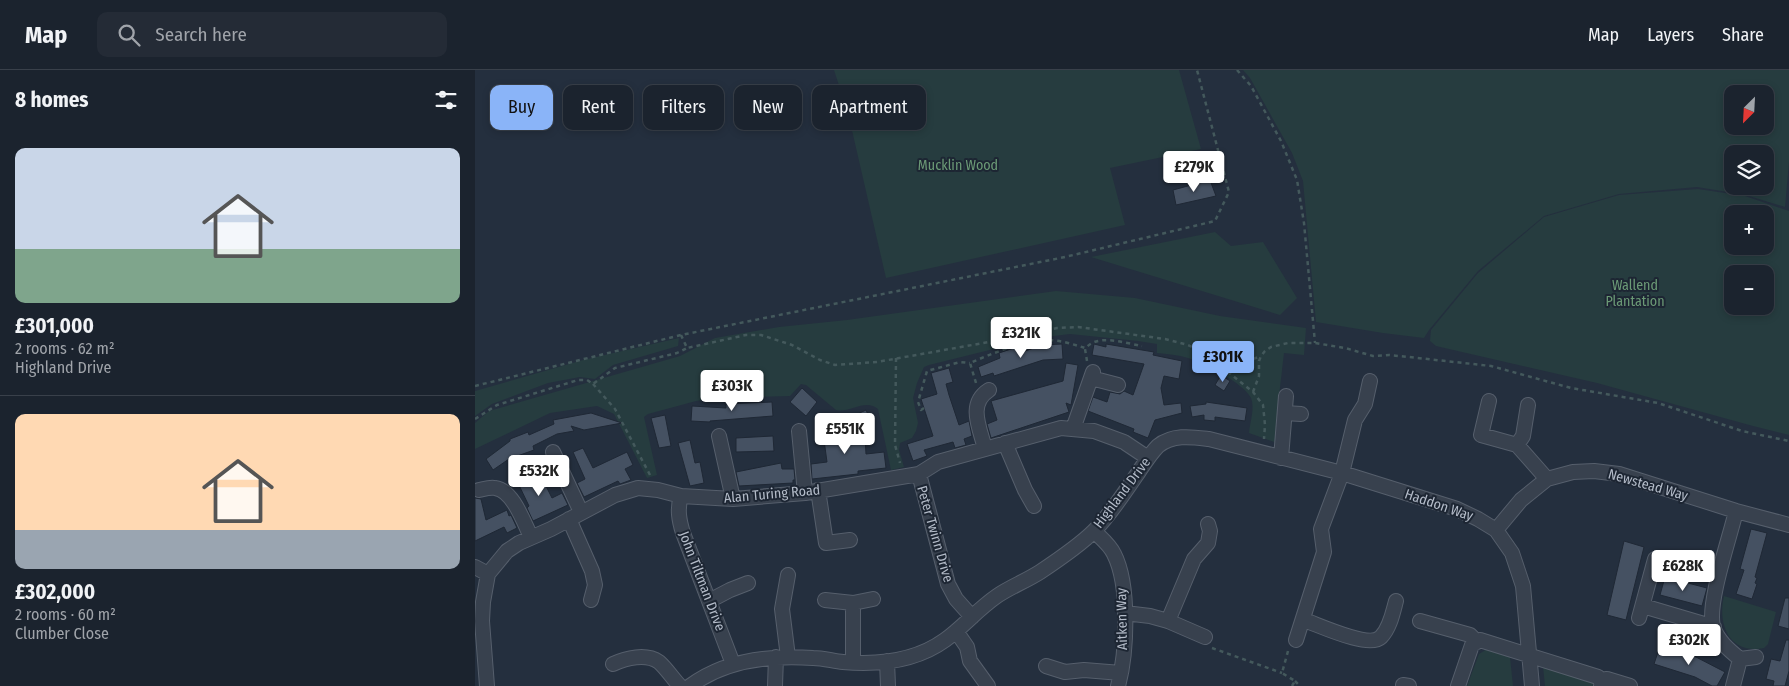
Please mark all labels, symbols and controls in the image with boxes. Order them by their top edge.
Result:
search box [97,12,447,57]
text: Map [25,21,67,49]
icon: search [115,21,143,49]
text: Search here [155,23,247,46]
text: Map [1588,24,1619,46]
text: Layers [1647,24,1694,46]
text: Share [1722,24,1764,46]
chip: Buy [490,85,553,130]
chip: Rent [563,85,633,130]
chip: Filters [643,85,724,130]
chip: New [734,85,802,130]
chip: Apartment [812,85,926,130]
north arrow [1724,85,1774,135]
map controls [1724,85,1774,315]
icon: filters [432,86,460,114]
text: 8 homes [15,87,89,113]
button: layers [1724,145,1774,195]
pin: £279K [1159,150,1229,193]
park label: Mucklin Wood [918,157,998,174]
text: £279K [1174,157,1214,176]
icon: home [193,181,283,271]
button: + [1724,205,1774,255]
button: − [1724,265,1774,315]
park label: Wallend Plantation [1605,277,1665,310]
text: £301,000 [15,313,94,339]
pin: £321K [986,316,1056,359]
text: £321K [1002,323,1040,342]
text: 2 rooms · 62 m² [15,339,114,358]
pin: £301K [1188,340,1258,383]
text: £301K [1203,347,1243,366]
text: Highland Drive [15,358,111,377]
pin: £303K [697,370,767,412]
text: £303K [712,376,752,395]
pin: £551K [810,412,880,455]
text: £551K [826,419,864,438]
icon: home [193,446,283,536]
pin: £532K [504,454,574,497]
street label: Highland Drive [1090,454,1154,532]
text: £532K [519,461,559,480]
street label: Newstead Way [1606,465,1691,505]
street label: Alan Turing Road [723,481,821,507]
street label: Peter Twinn Drive [913,484,957,584]
street label: Haddon Way [1403,485,1476,525]
street label: John Tiltman Drive [675,529,729,633]
pin: £628K [1648,550,1718,592]
text: £628K [1663,556,1703,575]
text: £302,000 [15,579,95,605]
street label: Aitken Way [1113,587,1131,650]
text: 2 rooms · 60 m² [15,605,116,624]
text: Clumber Close [15,624,109,643]
pin: £302K [1654,624,1724,666]
text: £302K [1669,630,1709,649]

